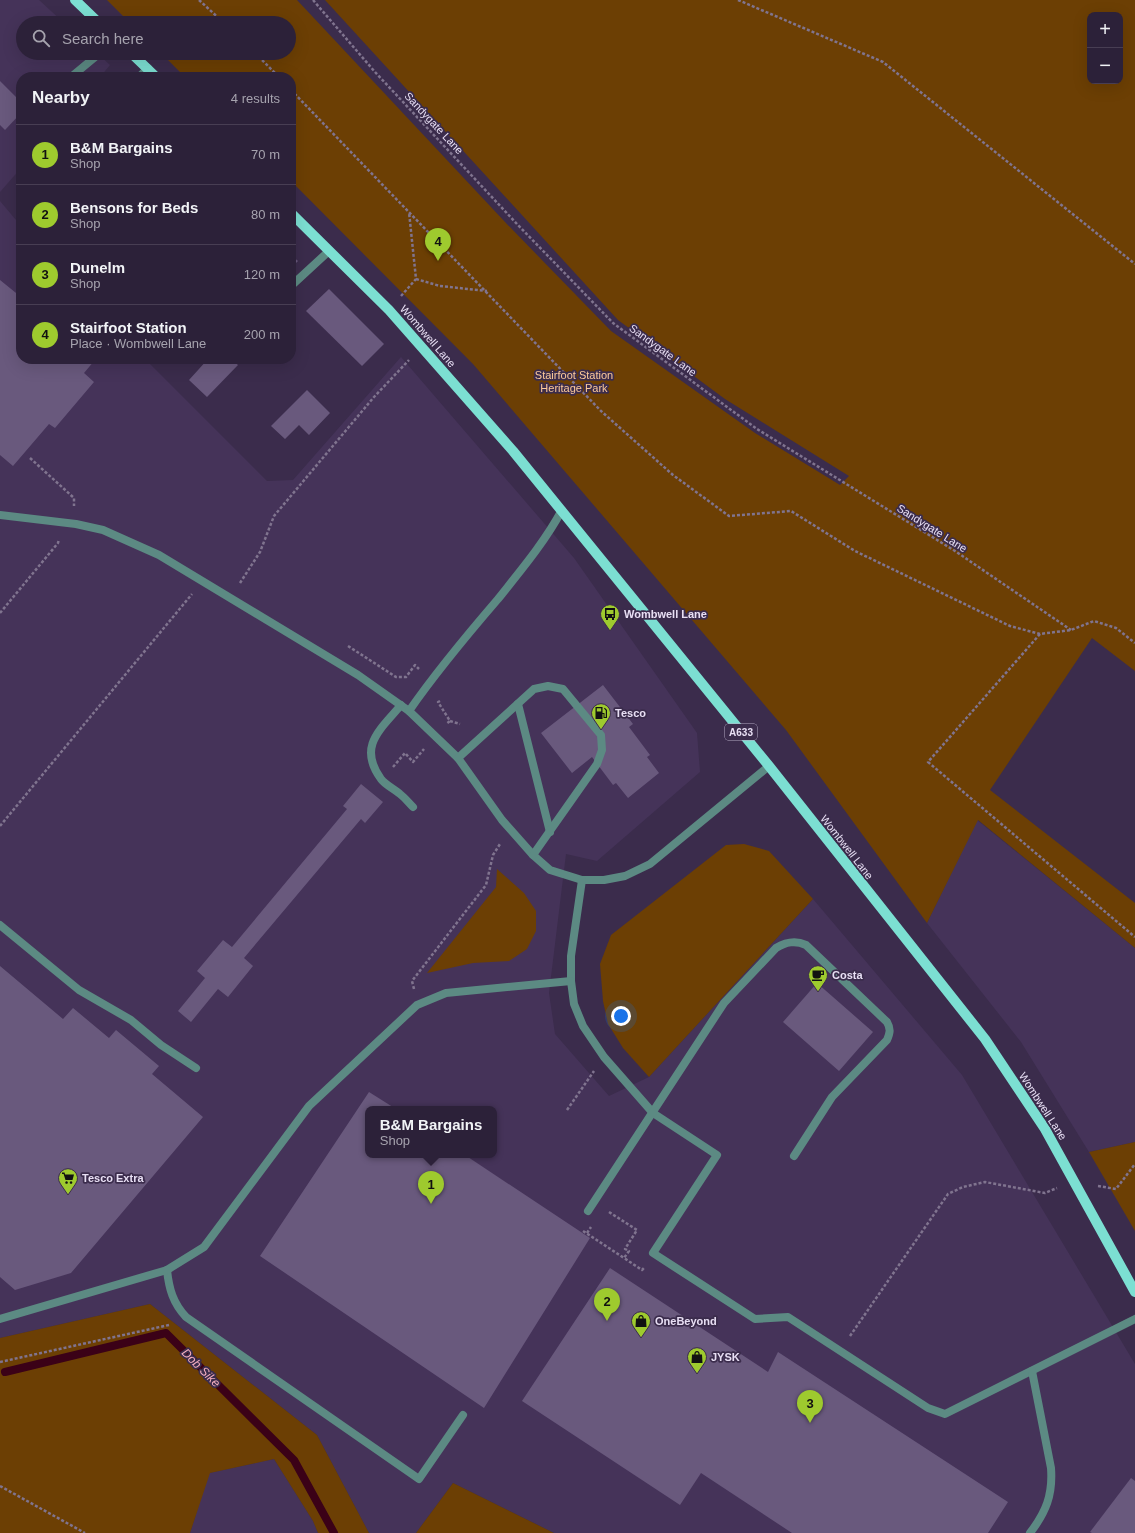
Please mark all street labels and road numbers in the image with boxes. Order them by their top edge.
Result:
street label: Sandygate Lane [402,90,466,156]
street label: Wombwell Lane [398,303,458,369]
street label: Sandygate Lane [627,322,699,378]
street label: Sandygate Lane [895,502,969,554]
road number: A633 [725,724,757,740]
street label: Wombwell Lane [818,813,876,881]
street label: Wombwell Lane [1017,1070,1069,1142]

